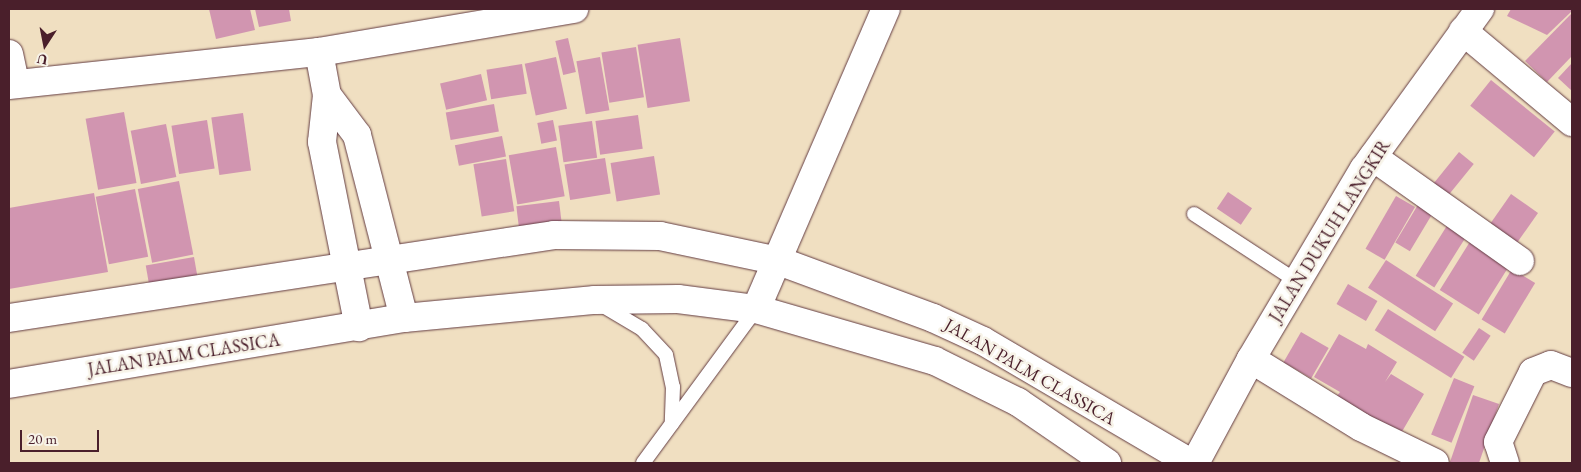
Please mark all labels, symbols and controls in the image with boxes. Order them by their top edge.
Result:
north arrow [20,20,70,70]
text: U [35,50,49,70]
street label: JALAN DUKUH LANGKIR [1265,136,1395,326]
street label: JALAN PALM CLASSICA [940,314,1120,430]
street label: JALAN PALM CLASSICA [86,329,282,381]
scale bar [22,420,101,452]
text: 20 m [28,429,57,448]

